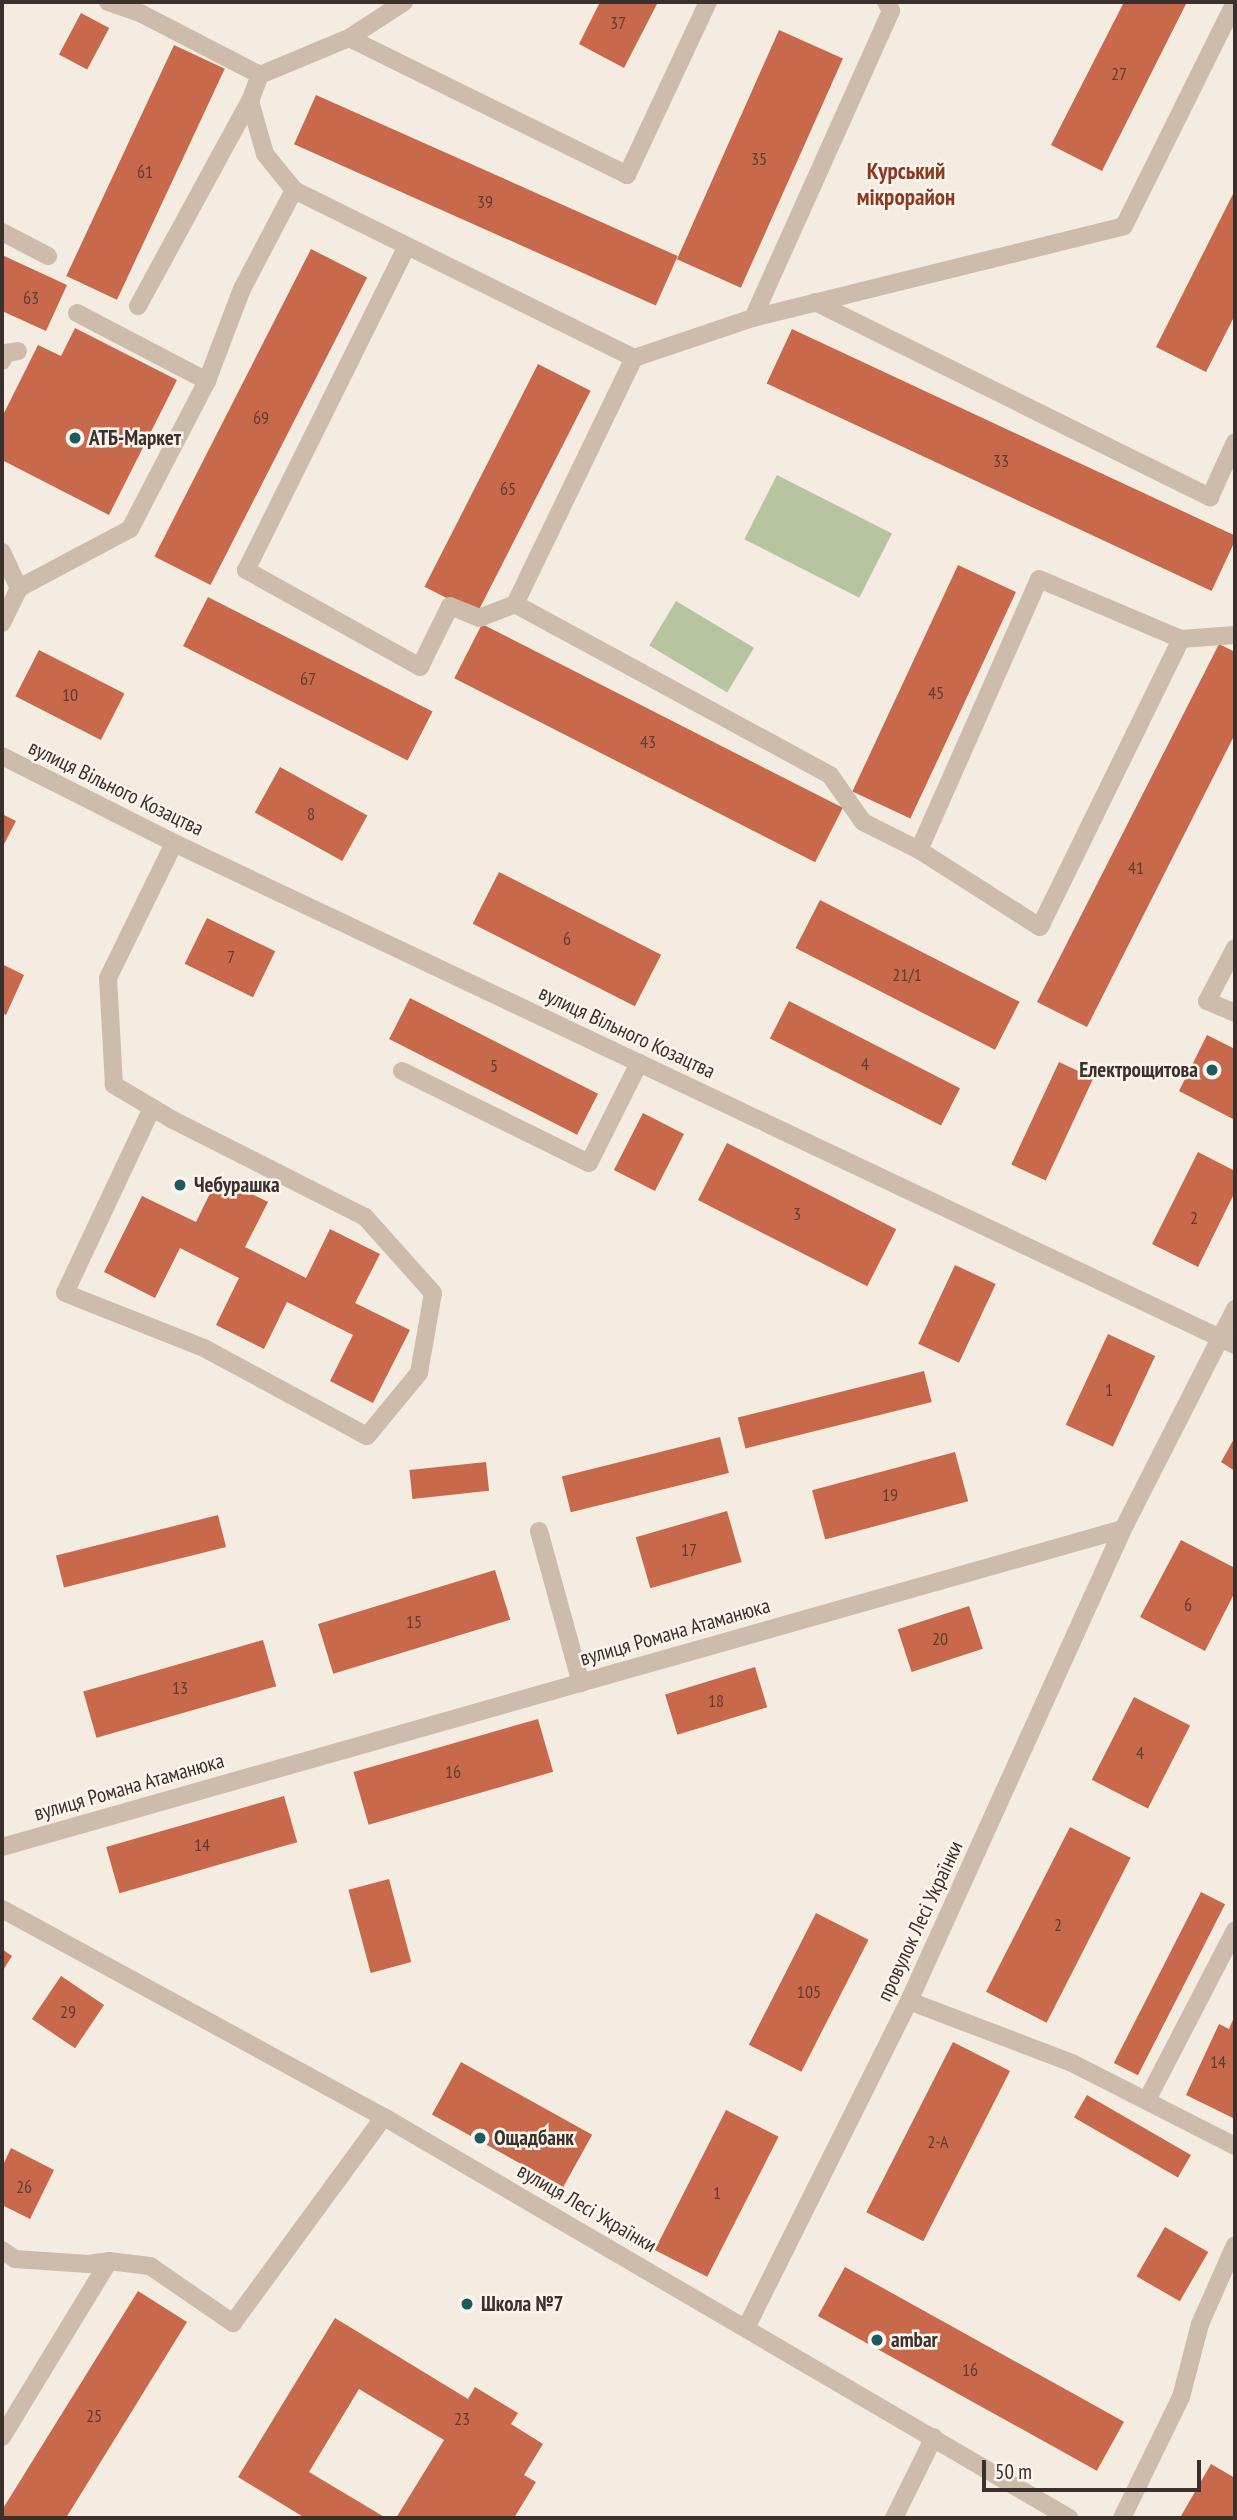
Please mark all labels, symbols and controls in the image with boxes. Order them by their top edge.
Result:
house number: 37 [610,12,626,34]
house number: 27 [1111,63,1127,85]
house number: 35 [751,148,767,170]
district label: Курський мікрорайон [857,157,955,211]
house number: 61 [137,161,153,183]
house number: 39 [477,191,493,213]
house number: 63 [23,287,39,309]
house number: 69 [253,407,269,429]
place label: АТБ-Маркет [89,425,181,451]
marker: АТБ-Маркет [67,430,83,446]
house number: 33 [993,450,1009,472]
house number: 65 [500,478,516,500]
house number: 67 [300,668,316,690]
house number: 45 [928,682,944,704]
house number: 10 [62,684,78,706]
house number: 43 [640,731,656,753]
street label: вулиця Вільного Козацтва [24,735,208,841]
house number: 8 [307,803,315,825]
house number: 41 [1128,857,1144,879]
house number: 6 [563,928,571,950]
house number: 7 [227,946,235,968]
house number: 21/1 [892,964,922,986]
street label: вулиця Вільного Козацтва [535,980,719,1084]
house number: 4 [861,1053,869,1075]
house number: 5 [490,1055,498,1077]
place label: Електрощитова [1079,1057,1198,1083]
marker: Електрощитова [1204,1062,1220,1078]
place label: Чебурашка [194,1172,280,1198]
marker: Чебурашка [172,1177,188,1193]
house number: 3 [793,1203,801,1225]
house number: 2 [1190,1207,1198,1229]
house number: 1 [1105,1379,1113,1401]
house number: 19 [882,1484,898,1506]
house number: 17 [681,1539,697,1561]
street label: вулиця Романа Атаманюка [577,1593,773,1671]
house number: 6 [1184,1594,1192,1616]
house number: 15 [406,1611,422,1633]
house number: 20 [932,1628,948,1650]
house number: 13 [172,1677,188,1699]
house number: 18 [708,1690,724,1712]
house number: 4 [1136,1742,1144,1764]
street label: вулиця Романа Атаманюка [31,1748,227,1826]
house number: 16 [445,1761,461,1783]
house number: 14 [194,1834,210,1856]
street label: провулок Лесі Українки [872,1837,968,2005]
house number: 2 [1054,1914,1062,1936]
house number: 105 [797,1981,821,2003]
house number: 29 [60,2001,76,2023]
house number: 14 [1210,2051,1226,2073]
place label: Ощадбанк [494,2125,574,2151]
marker: Ощадбанк [472,2130,488,2146]
house number: 2-А [927,2131,949,2153]
street label: вулиця Лесі Українки [513,2158,661,2258]
house number: 26 [16,2176,32,2198]
house number: 1 [713,2182,721,2204]
place label: Школа №7 [481,2291,564,2317]
marker: Школа №7 [459,2296,475,2312]
place label: ambar [891,2327,938,2353]
marker: ambar [869,2332,885,2348]
house number: 16 [962,2359,978,2381]
house number: 25 [86,2405,102,2427]
house number: 23 [454,2408,470,2430]
scale bar [985,2446,1204,2490]
text: 50 m [995,2458,1032,2485]

